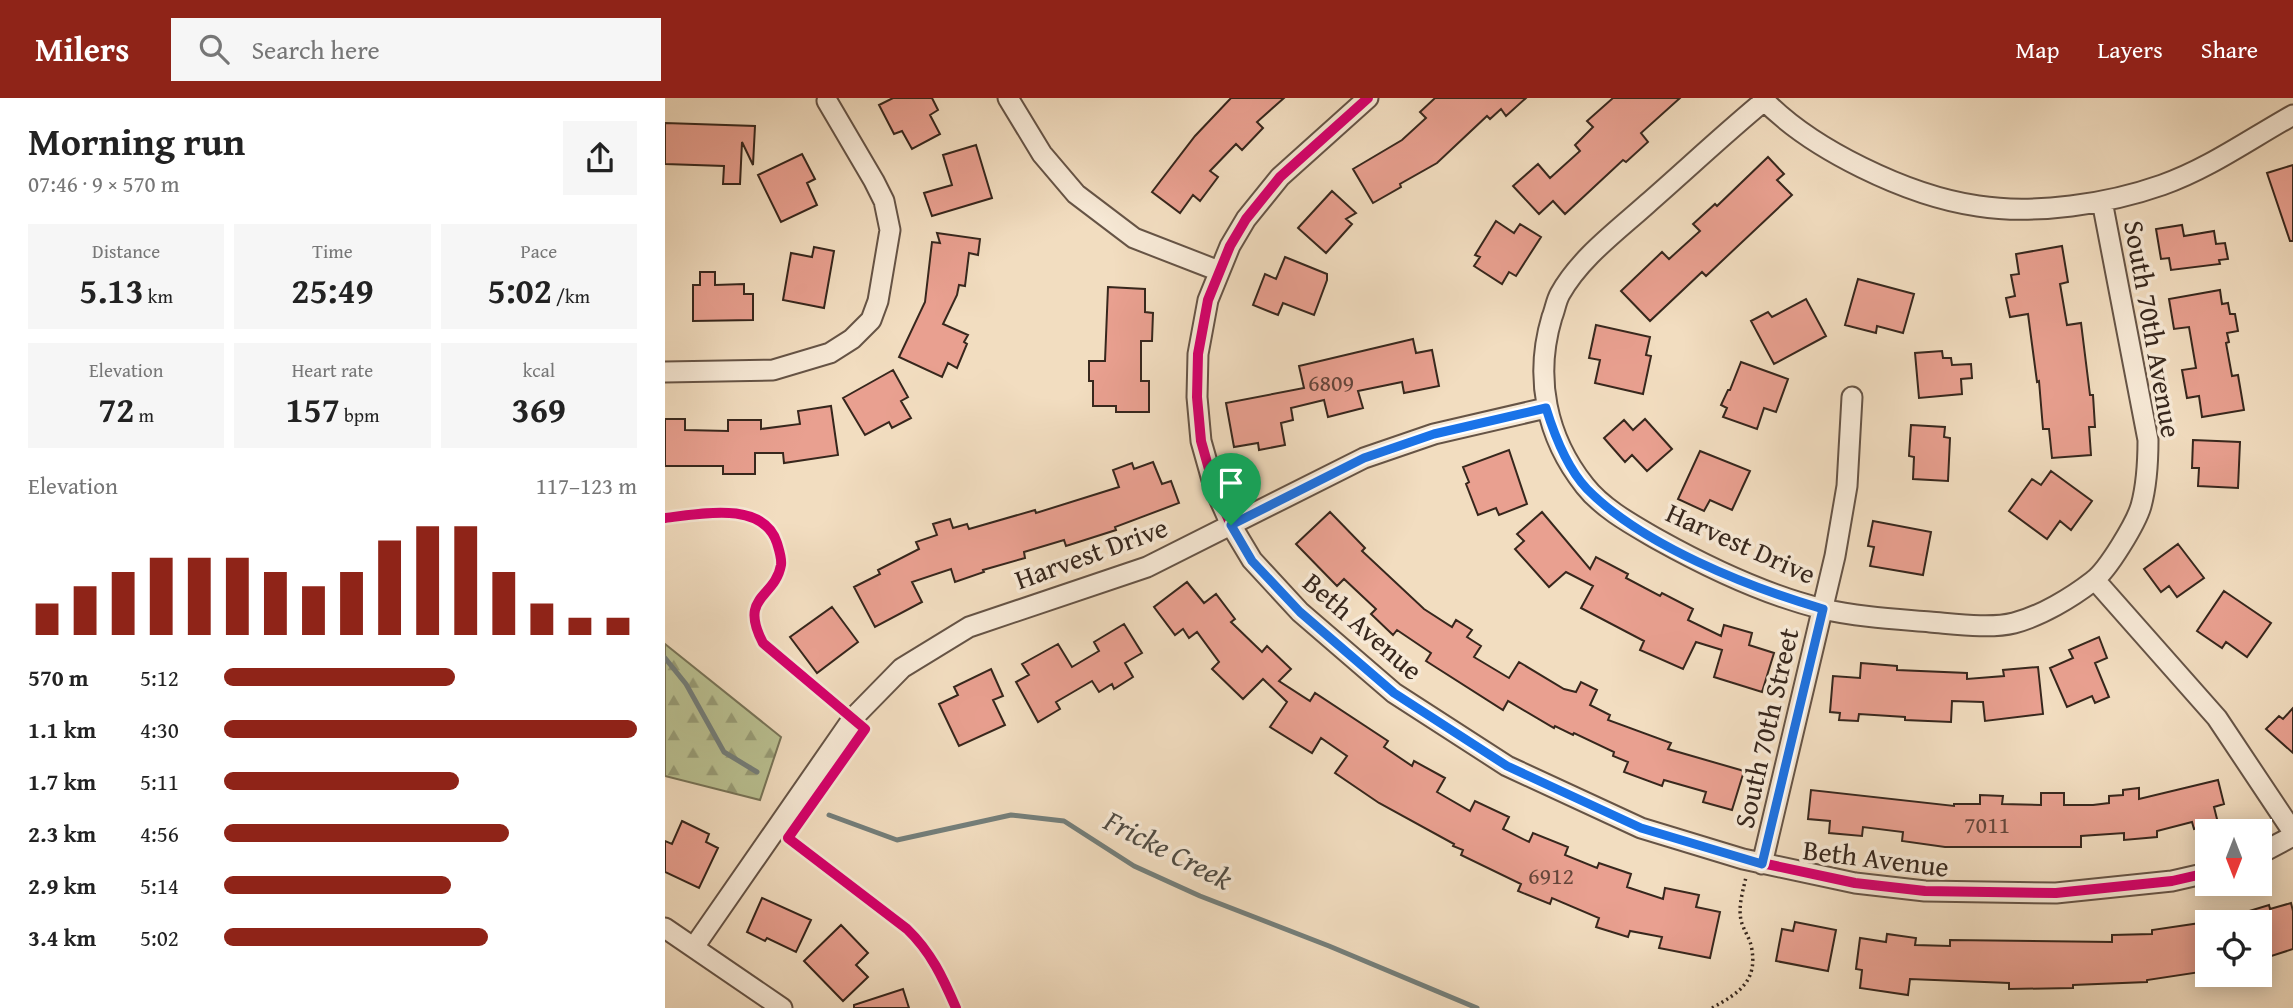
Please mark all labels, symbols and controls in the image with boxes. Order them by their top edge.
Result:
search box [171,18,661,81]
text: Milers [35,25,129,73]
icon: search [195,30,233,68]
text: Search here [251,30,380,69]
text: Map [2016,32,2059,67]
text: Layers [2097,32,2163,67]
text: Share [2201,32,2258,67]
text: Morning run [28,113,245,169]
button: share [563,121,637,195]
text: 07:46 · 9 × 570 m [28,167,180,200]
street label: South 70th Avenue [2114,217,2193,441]
text: Distance [92,237,160,265]
text: Time [312,237,353,265]
text: Pace [521,237,557,265]
text: 5.13 [79,265,144,316]
text: 25:49 [291,265,374,316]
text: 5:02 [488,265,552,316]
text: km [144,282,173,310]
text: /km [552,282,590,310]
text: Elevation [89,356,163,384]
text: Heart rate [292,356,373,384]
text: kcal [523,356,555,384]
house number: 6809 [1308,365,1354,400]
text: 72 [98,384,134,435]
text: 157 [285,384,340,435]
text: 369 [512,384,566,435]
text: m [134,401,154,429]
text: bpm [340,401,380,429]
pin [1201,453,1261,525]
icon: arrive [1212,464,1250,502]
text: Elevation [28,469,118,502]
text: 117–123 m [536,469,637,502]
street label: Harvest Drive [1660,491,1823,594]
street label: Harvest Drive [1009,506,1173,599]
street label: Beth Avenue [1294,562,1432,689]
street label: South 70th Street [1723,624,1809,832]
text: 570 m [28,661,89,694]
text: 5:12 [140,661,179,694]
text: 1.1 km [28,713,96,746]
text: 4:30 [140,713,179,746]
text: 1.7 km [28,765,96,798]
text: 5:11 [140,765,179,798]
water label: Fricke Creek [1096,798,1240,900]
house number: 7011 [1964,807,2010,842]
text: 2.3 km [28,817,96,850]
text: 4:56 [140,817,179,850]
north arrow [2195,819,2271,896]
map controls [2195,819,2272,987]
street label: Beth Avenue [1801,828,1951,887]
house number: 6912 [1528,858,1574,893]
text: 2.9 km [28,869,96,902]
text: 5:14 [140,869,179,902]
button: locate [2195,910,2272,987]
text: 3.4 km [28,921,96,954]
text: 5:02 [140,921,179,954]

